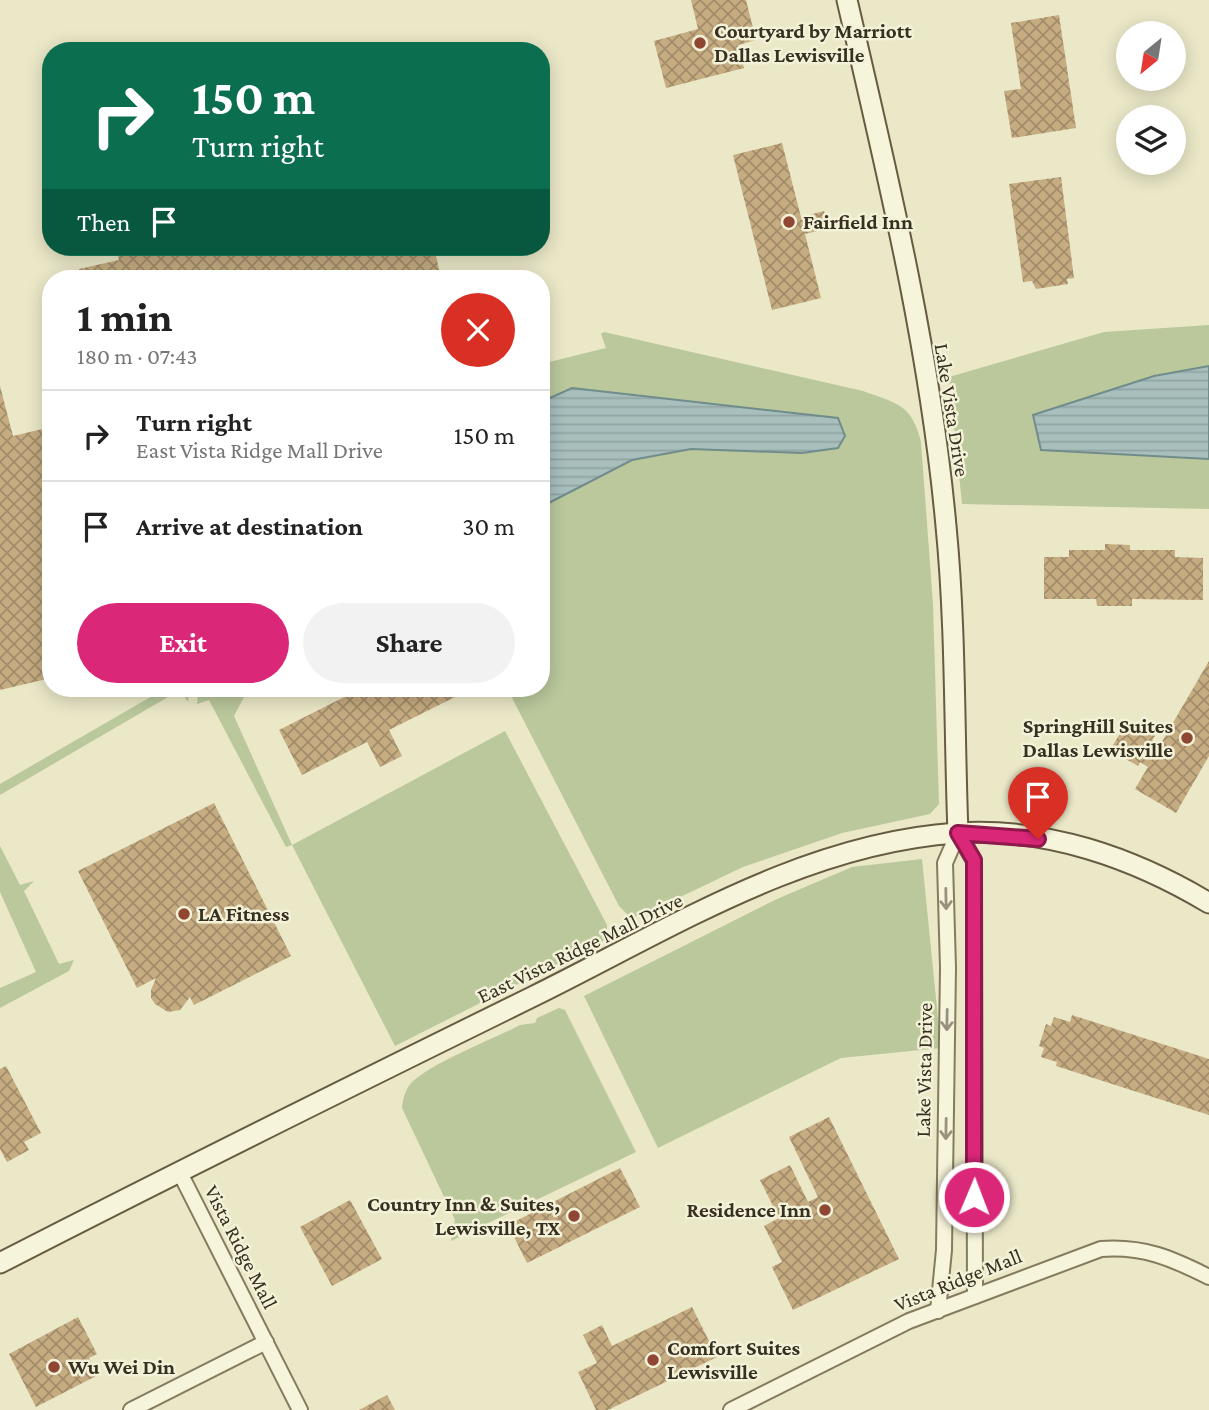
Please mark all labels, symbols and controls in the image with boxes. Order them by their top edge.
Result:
place label: Courtyard by Marriott Dallas Lewisville [714,19,912,67]
north arrow [1116,21,1186,91]
map controls [1116,21,1186,175]
marker: Courtyard by Marriott Dallas Lewisville [692,35,708,51]
icon: right [77,70,168,161]
text: 150 m [192,70,315,125]
button: layers [1116,105,1186,175]
text: Turn right [192,128,324,164]
icon: arrive [145,203,183,241]
text: Then [77,208,131,237]
place label: Fairfield Inn [803,210,913,234]
marker: Fairfield Inn [781,214,797,230]
text: 1 min [77,293,173,340]
button: close [441,293,515,367]
street label: Lake Vista Drive [930,342,974,478]
text: 180 m · 07:43 [77,343,197,369]
text: Turn right [136,408,252,437]
icon: right [77,417,115,455]
text: 150 m [454,421,515,450]
text: East Vista Ridge Mall Drive [136,437,383,463]
icon: arrive [77,508,115,546]
text: Arrive at destination [136,512,363,541]
text: 30 m [462,512,515,541]
button: Exit [77,603,289,683]
button: Share [303,603,515,683]
place label: SpringHill Suites Dallas Lewisville [1022,714,1173,762]
marker: SpringHill Suites Dallas Lewisville [1179,730,1195,746]
pin [1008,767,1068,839]
icon: arrive [1019,778,1057,816]
one-way arrow [940,887,953,910]
street label: East Vista Ridge Mall Drive [473,888,687,1008]
place label: LA Fitness [198,902,290,926]
marker: LA Fitness [176,906,192,922]
street label: Lake Vista Drive [911,1002,937,1138]
one-way arrow [940,1009,954,1032]
one-way arrow [939,1118,952,1141]
position arrow [937,1160,1011,1234]
street label: Vista Ridge Mall [200,1181,282,1313]
place label: Country Inn & Suites, Lewisville, TX [367,1192,561,1240]
place label: Residence Inn [687,1198,811,1222]
marker: Residence Inn [817,1202,833,1218]
marker: Country Inn & Suites, Lewisville, TX [566,1208,582,1224]
street label: Vista Ridge Mall [891,1243,1025,1317]
place label: Comfort Suites Lewisville [667,1336,801,1384]
marker: Comfort Suites Lewisville [645,1352,661,1368]
place label: Wu Wei Din [67,1355,175,1379]
marker: Wu Wei Din [46,1359,62,1375]

